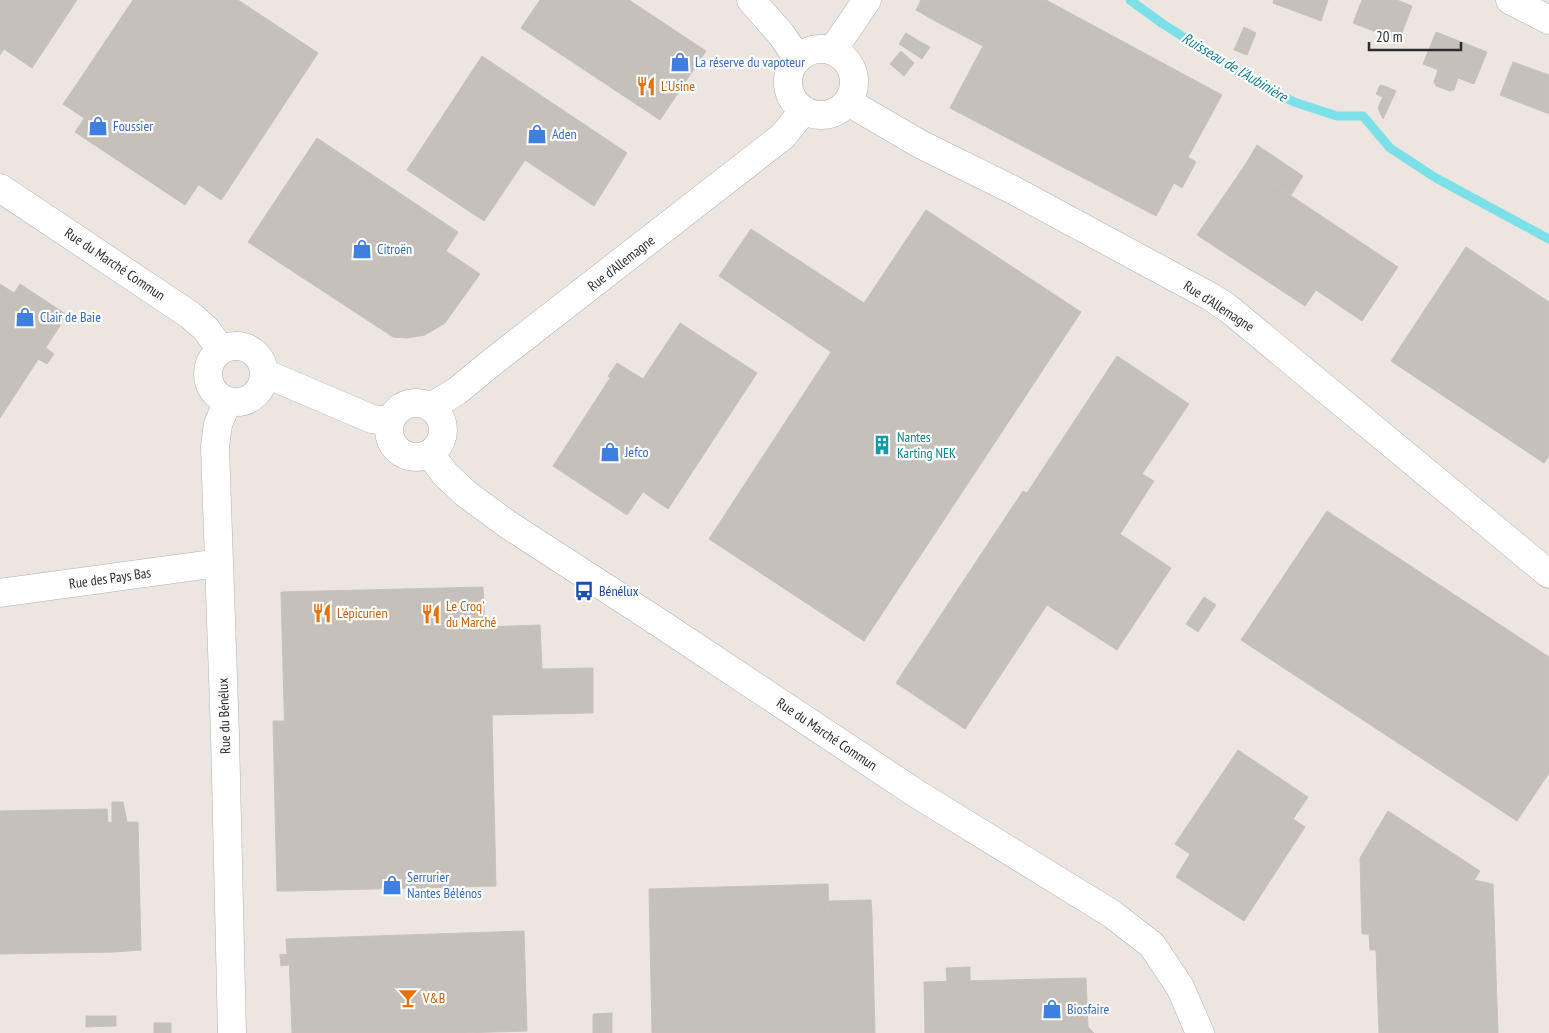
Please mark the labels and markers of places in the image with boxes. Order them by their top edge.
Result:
shop icon: La réserve du vapoteur [669,51,691,73]
place label: La réserve du vapoteur [695,53,805,71]
restaurant icon: L'Usine [635,75,657,97]
place label: L'Usine [661,77,695,95]
shop icon: Foussier [87,115,109,137]
place label: Foussier [113,117,153,135]
shop icon: Aden [526,123,548,145]
place label: Aden [552,125,577,143]
shop icon: Citroën [351,238,373,260]
place label: Citroën [377,240,412,258]
shop icon: Clair de Baie [14,306,36,328]
place label: Clair de Baie [40,308,101,326]
place label: Nantes Karting NEK [897,428,956,462]
building icon: Nantes Karting NEK [871,434,893,456]
shop icon: Jefco [599,441,621,463]
place label: Jefco [624,443,648,461]
bus stop icon: Bénélux [573,580,595,602]
place label: Bénélux [599,582,639,600]
place label: Le Croq' du Marché [446,597,497,631]
restaurant icon: L'épicurien [311,602,333,624]
restaurant icon: Le Croq' du Marché [420,603,442,625]
place label: L'épicurien [337,604,388,622]
place label: Serrurier Nantes Bélénos [407,868,482,902]
shop icon: Serrurier Nantes Bélénos [381,874,403,896]
bar icon: V&B [397,987,419,1009]
place label: V&B [422,989,445,1007]
shop icon: Biosfaire [1041,998,1063,1020]
place label: Biosfaire [1067,1000,1109,1018]

